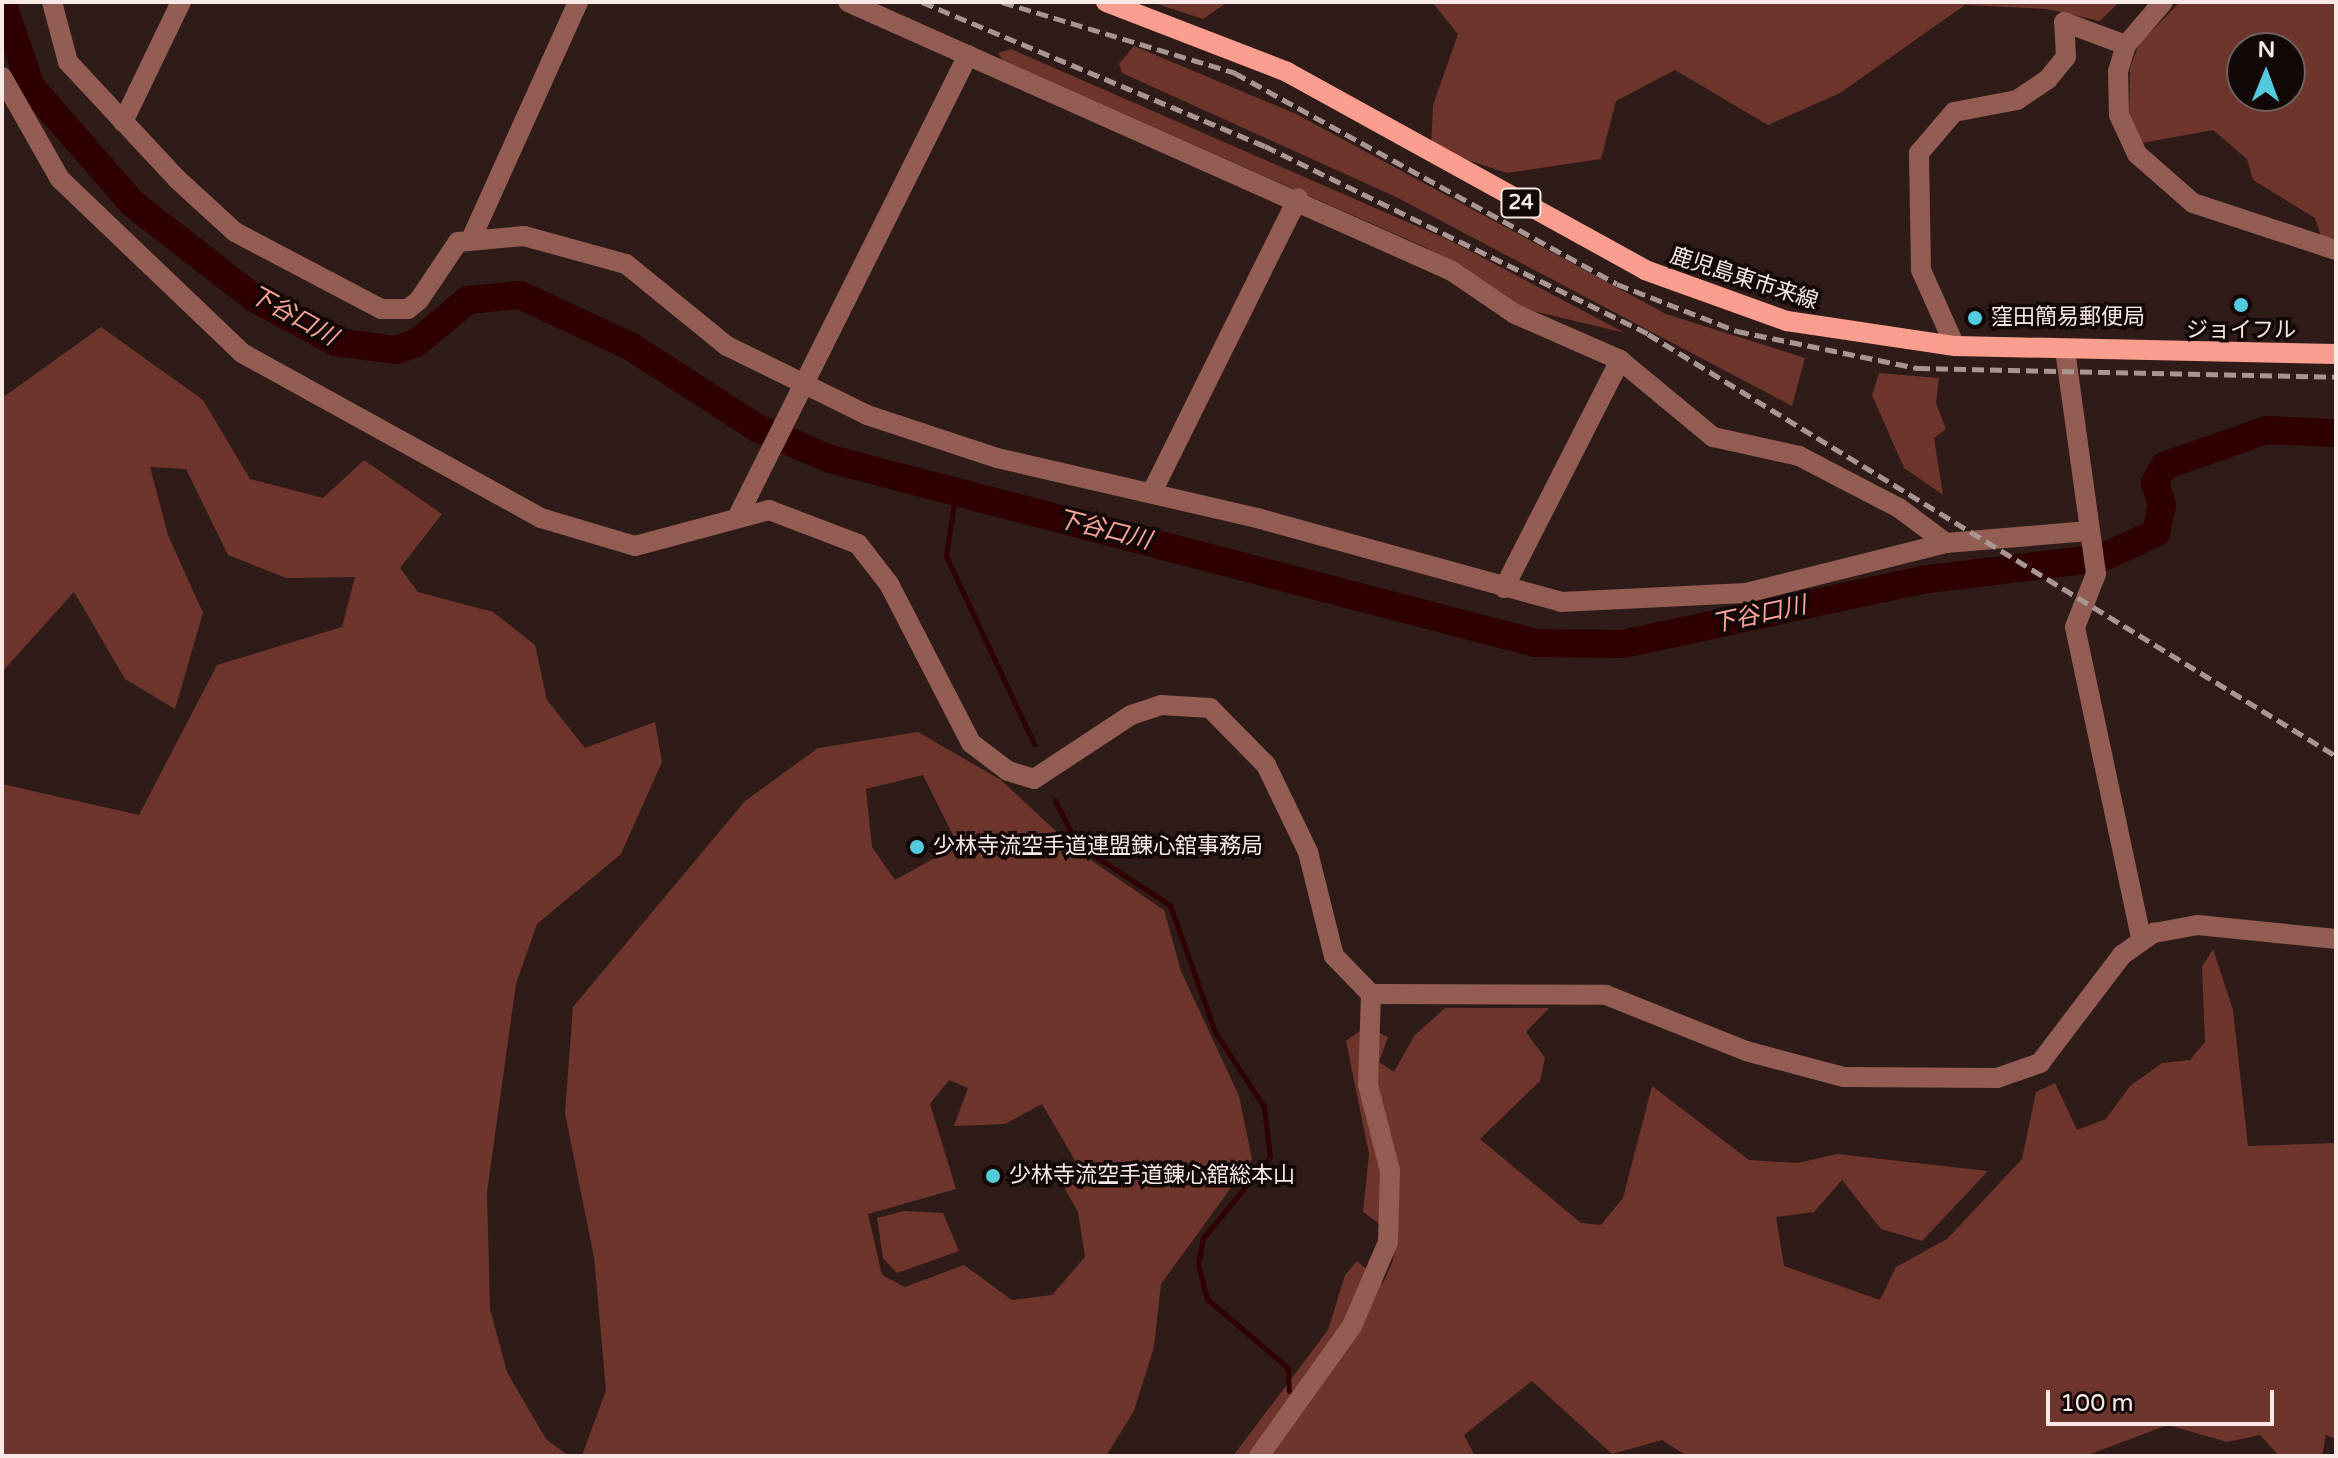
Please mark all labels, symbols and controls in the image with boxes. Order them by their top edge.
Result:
north arrow [2226,32,2306,112]
text: N [2257,37,2275,63]
road number: 24 [1499,187,1543,219]
street label: 鹿児島東市来線 [1667,243,1821,315]
water label: 下谷口川 [244,280,342,352]
marker: ジョイフル [2232,296,2250,314]
place label: 窪田簡易郵便局 [1991,305,2145,331]
marker: 窪田簡易郵便局 [1966,309,1984,327]
place label: ジョイフル [2186,318,2296,344]
water label: 下谷口川 [1054,504,1154,556]
water label: 下谷口川 [1709,591,1809,639]
place label: 少林寺流空手道連盟錬心舘事務局 [933,834,1263,860]
marker: 少林寺流空手道連盟錬心舘事務局 [908,838,926,856]
place label: 少林寺流空手道錬心舘総本山 [1009,1163,1295,1189]
marker: 少林寺流空手道錬心舘総本山 [984,1167,1002,1185]
scale bar [2050,1374,2278,1424]
text: 100 m [2060,1389,2134,1418]

